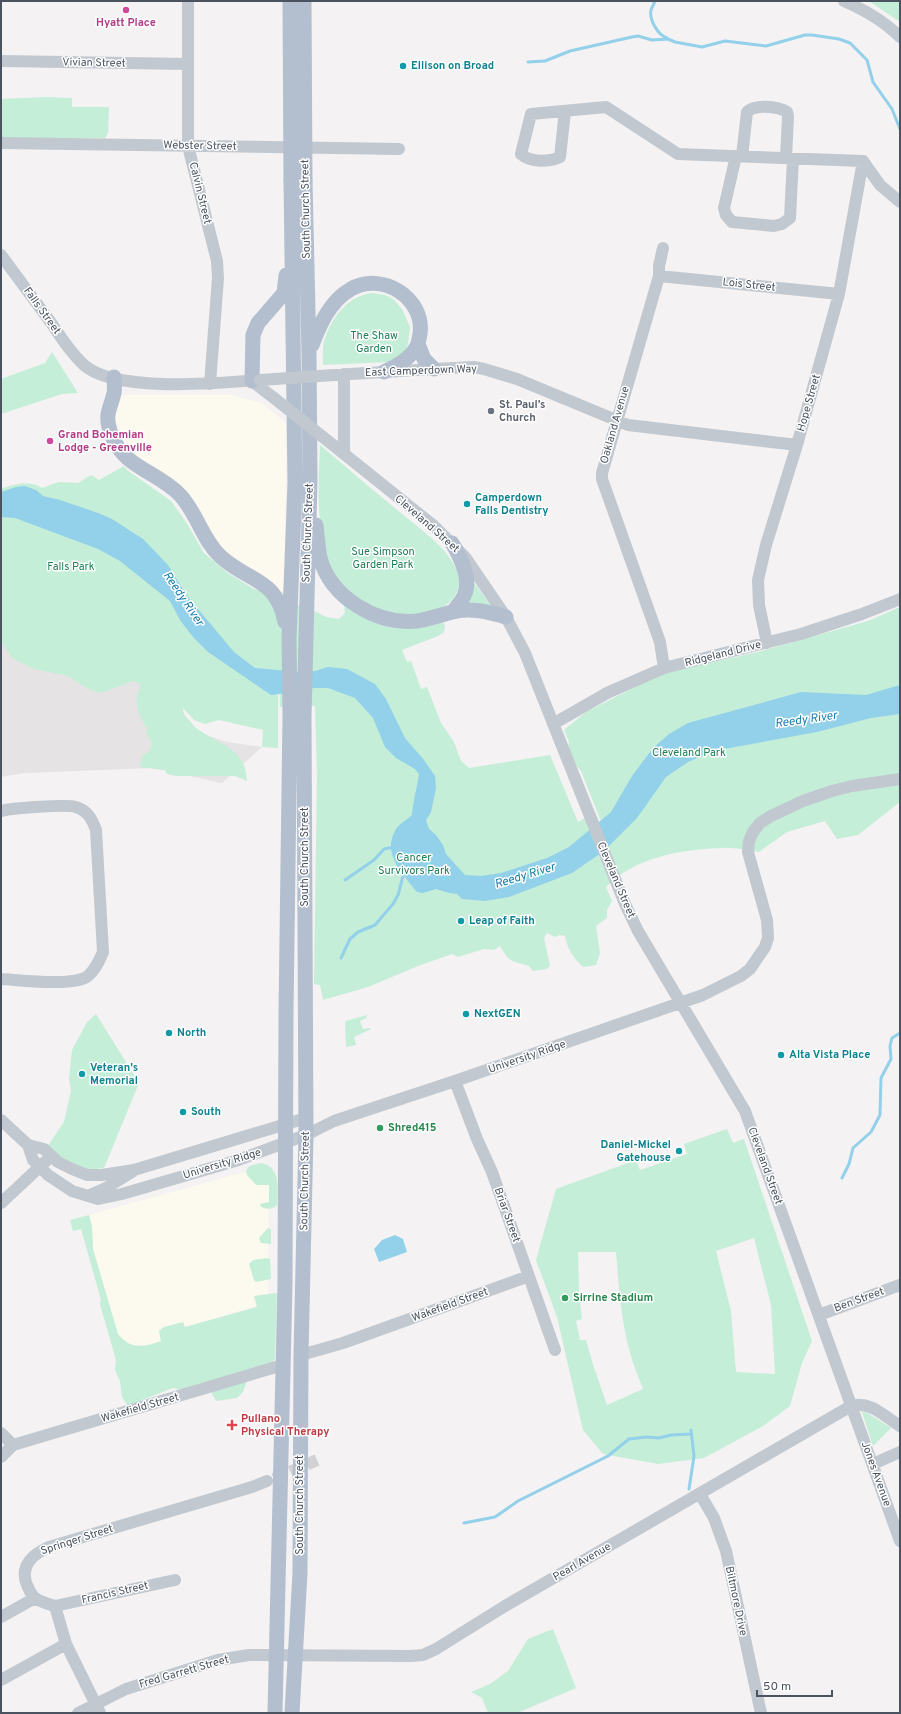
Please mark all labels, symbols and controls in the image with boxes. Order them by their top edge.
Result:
marker: Hyatt Place [121,5,131,15]
place label: Hyatt Place [96,16,156,30]
street label: Vivian Street [62,55,126,71]
place label: Ellison on Broad [411,59,494,73]
marker: Ellison on Broad [398,61,408,71]
street label: Webster Street [163,138,237,154]
street label: South Church Street [298,159,314,259]
street label: Calvin Street [186,161,214,225]
street label: Lois Street [722,275,776,295]
street label: Falls Street [20,285,64,337]
park label: The Shaw Garden [350,329,398,356]
street label: East Camperdown Way [365,362,477,380]
street label: Hope Street [794,373,824,433]
street label: Oakland Avenue [597,385,633,465]
place label: St. Paul’s Church [499,398,545,425]
marker: St. Paul’s Church [486,406,496,416]
place label: Grand Bohemian Lodge - Greenville [58,428,152,455]
marker: Grand Bohemian Lodge - Greenville [45,436,55,446]
street label: South Church Street [299,483,317,583]
place label: Camperdown Falls Dentistry [475,491,549,518]
street label: Cleveland Street [392,492,462,556]
marker: Camperdown Falls Dentistry [462,499,472,509]
park label: Sue Simpson Garden Park [351,545,415,572]
park label: Falls Park [47,560,95,574]
water label: Reedy River [159,569,208,631]
street label: Ridgeland Drive [683,638,763,670]
water label: Reedy River [774,708,840,732]
park label: Cleveland Park [652,746,726,760]
street label: South Church Street [298,807,312,907]
street label: Cleveland Street [594,840,638,920]
park label: Cancer Survivors Park [378,851,450,878]
water label: Reedy River [493,859,559,893]
place label: Leap of Faith [469,914,535,928]
marker: Leap of Faith [456,916,466,926]
place label: NextGEN [474,1007,521,1021]
marker: NextGEN [461,1009,471,1019]
place label: North [177,1026,206,1040]
marker: North [164,1028,174,1038]
street label: University Ridge [486,1037,568,1077]
place label: Alta Vista Place [789,1048,870,1062]
marker: Alta Vista Place [776,1050,786,1060]
place label: Veteran's Memorial [90,1061,138,1088]
marker: Veteran's Memorial [77,1069,87,1079]
place label: South [191,1105,221,1119]
marker: South [178,1107,188,1117]
place label: Shred415 [388,1121,437,1135]
marker: Shred415 [375,1123,385,1133]
street label: Cleveland Street [744,1125,786,1207]
street label: South Church Street [297,1131,313,1231]
place label: Daniel-Mickel Gatehouse [601,1138,671,1165]
street label: University Ridge [181,1145,263,1183]
marker: Daniel-Mickel Gatehouse [674,1146,684,1156]
street label: Briar Street [491,1186,523,1244]
street label: Ben Street [832,1284,886,1316]
street label: Wakefield Street [410,1285,490,1325]
place label: Sirrine Stadium [573,1291,653,1305]
marker: Sirrine Stadium [560,1293,570,1303]
street label: Wakefield Street [99,1390,181,1426]
place label: Pullano Physical Therapy [241,1412,330,1439]
marker: Pullano Physical Therapy [226,1419,238,1431]
street label: Jones Avenue [858,1439,894,1509]
street label: South Church Street [293,1455,307,1555]
street label: Springer Street [39,1522,115,1558]
street label: Pearl Avenue [550,1540,614,1584]
street label: Biltmore Drive [722,1565,750,1637]
street label: Francis Street [80,1579,150,1607]
street label: Fred Garrett Street [137,1652,231,1692]
scale bar [757,1672,832,1698]
text: 50 m [763,1679,791,1695]

